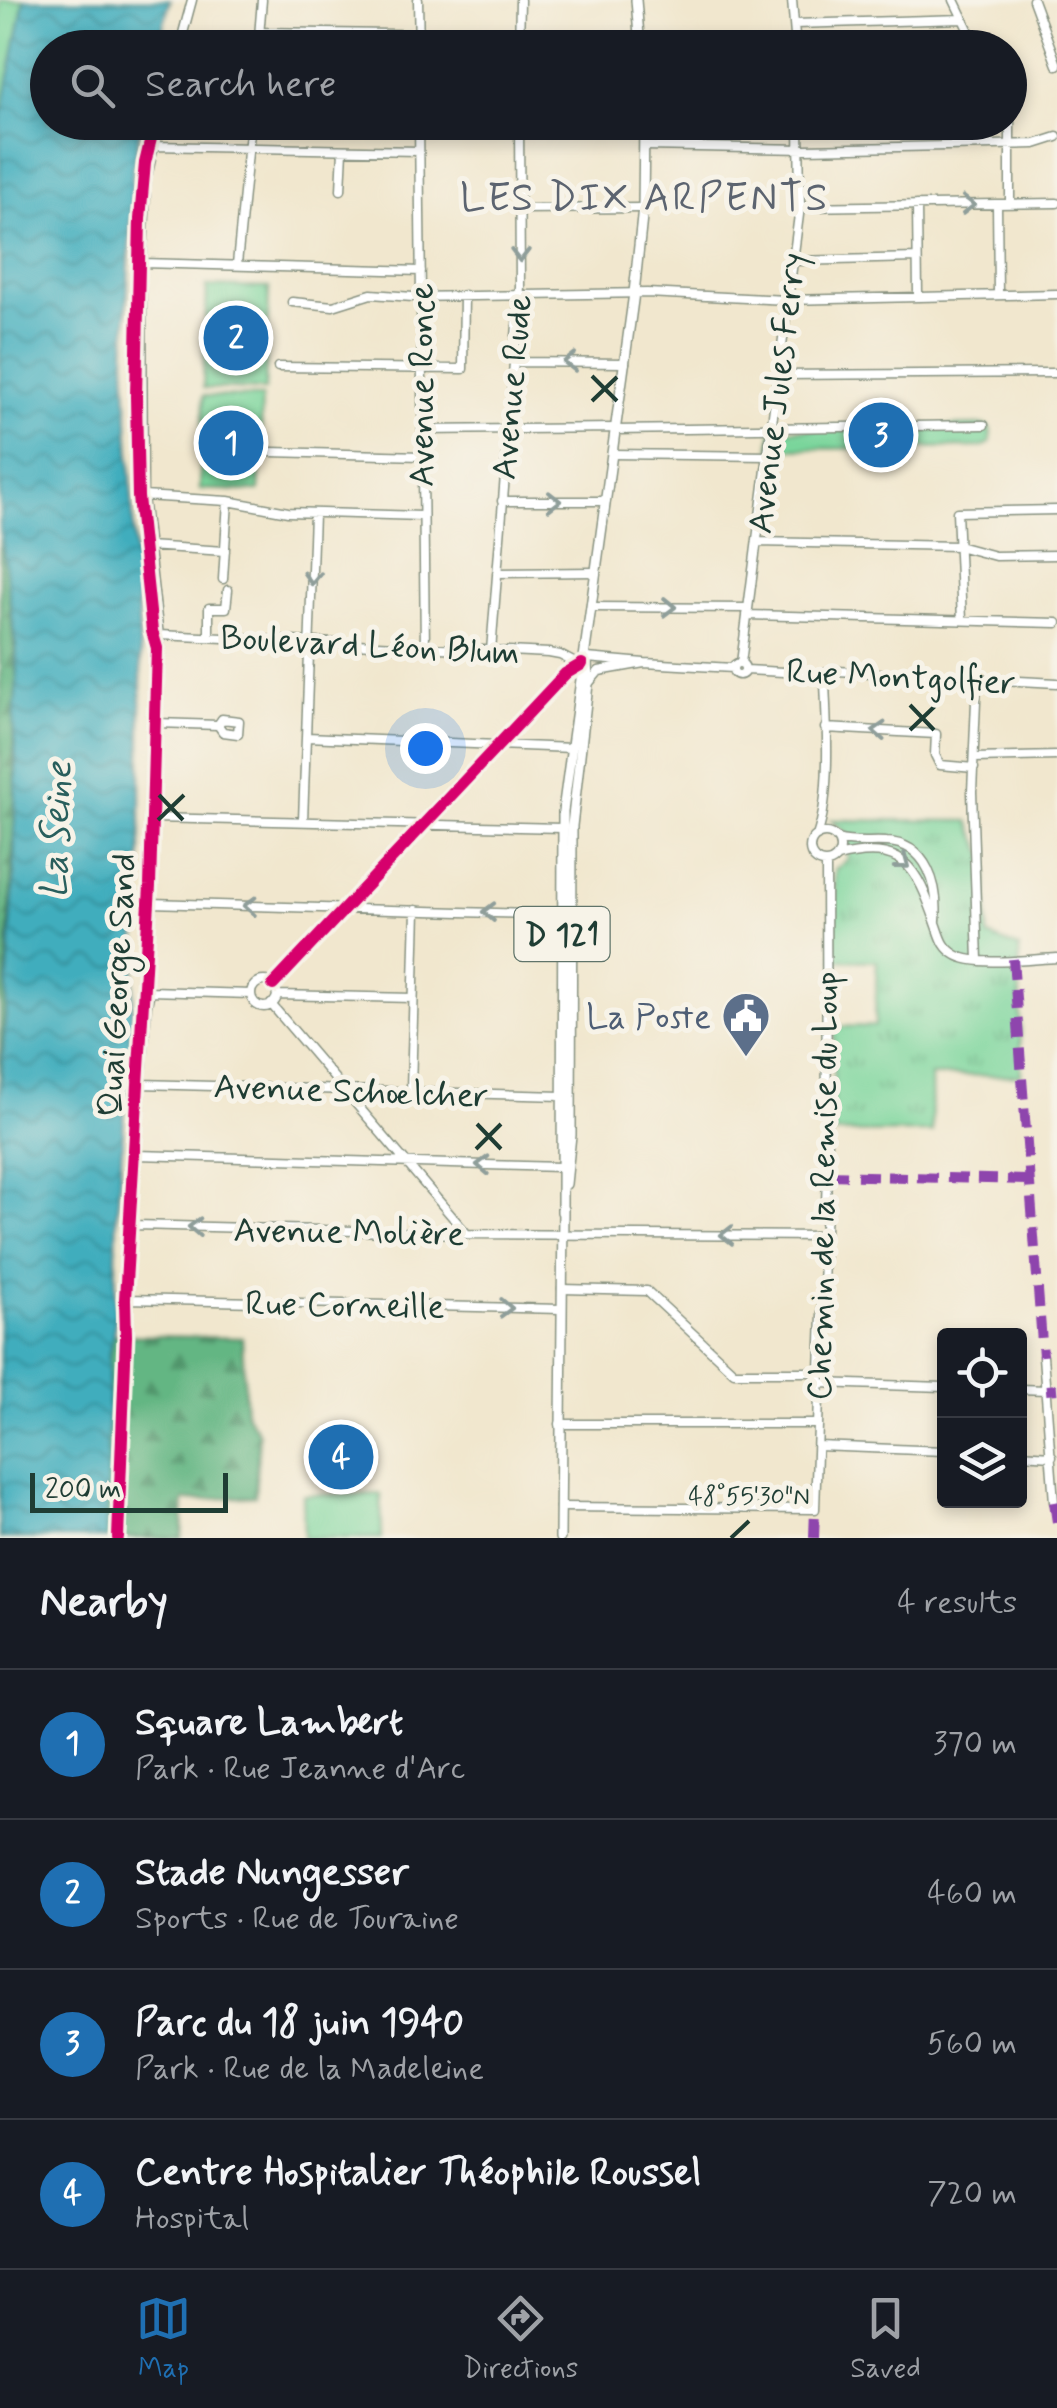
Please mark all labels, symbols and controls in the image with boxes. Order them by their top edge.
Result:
search box [30,30,1027,140]
icon: search [65,58,120,113]
text: Search here [145,61,336,110]
district label: LES DIX ARPENTS [460,173,830,225]
one-way arrow [960,194,976,215]
one-way arrow [509,248,531,263]
street label: Avenue Jules Ferry [738,250,818,536]
street label: Avenue Ronce [400,283,446,487]
street label: Avenue Rude [482,293,544,482]
pin: 2 [204,300,268,376]
one-way arrow [561,351,576,373]
pin: 3 [848,398,914,472]
pin: 1 [198,406,264,480]
one-way arrow [546,490,562,512]
one-way arrow [301,570,322,586]
one-way arrow [662,596,678,618]
street label: Boulevard Léon Blum [219,615,521,677]
street label: Rue Montgolfier [785,649,1017,707]
one-way arrow [870,721,886,742]
your location [400,723,451,774]
water label: La Seine [31,760,84,899]
one-way arrow [891,851,910,869]
street label: Quai George Sand [88,852,151,1118]
one-way arrow [241,895,257,916]
one-way arrow [480,901,496,923]
road number: D 121 [514,907,610,961]
street label: Chemin de la Remise du Loup [797,971,851,1401]
public building icon: La Poste [720,990,772,1058]
place label: La Poste [586,995,711,1041]
street label: Avenue Schœlcher [213,1064,489,1120]
one-way arrow [475,1154,491,1175]
street label: Avenue Molière [233,1208,465,1258]
one-way arrow [186,1216,202,1237]
one-way arrow [719,1224,734,1246]
street label: Rue Corneille [245,1281,445,1331]
one-way arrow [498,1297,514,1318]
map controls [937,1328,1027,1508]
button: locate [937,1328,1027,1418]
button: layers [937,1418,1027,1508]
pin: 4 [308,1420,374,1494]
scale bar [30,1468,228,1512]
text: 200 m [45,1472,121,1509]
text: 48°55'30"N [688,1481,810,1514]
text: Nearby [40,1576,168,1631]
text: 4 results [897,1582,1017,1624]
text: Square Lambert [135,1699,403,1748]
text: 1 [65,1723,80,1765]
text: 370 m [933,1723,1017,1765]
text: Park · Rue Jeanne d'Arc [135,1748,466,1790]
text: Stade Nungesser [135,1849,409,1898]
text: 2 [65,1873,80,1915]
text: 460 m [927,1873,1017,1915]
text: Sports · Rue de Touraine [135,1898,459,1940]
text: Parc du 18 juin 1940 [135,1999,464,2048]
text: 3 [65,2023,80,2065]
text: 560 m [927,2023,1017,2065]
text: Park · Rue de la Madeleine [135,2048,484,2090]
text: Centre Hospitalier Théophile Roussel [135,2149,701,2198]
text: 4 [63,2173,82,2215]
text: 720 m [927,2173,1017,2215]
text: Hospital [135,2198,249,2240]
tab: Map [136,2291,191,2388]
tab: Directions [463,2291,578,2388]
tab: Saved [850,2291,921,2388]

